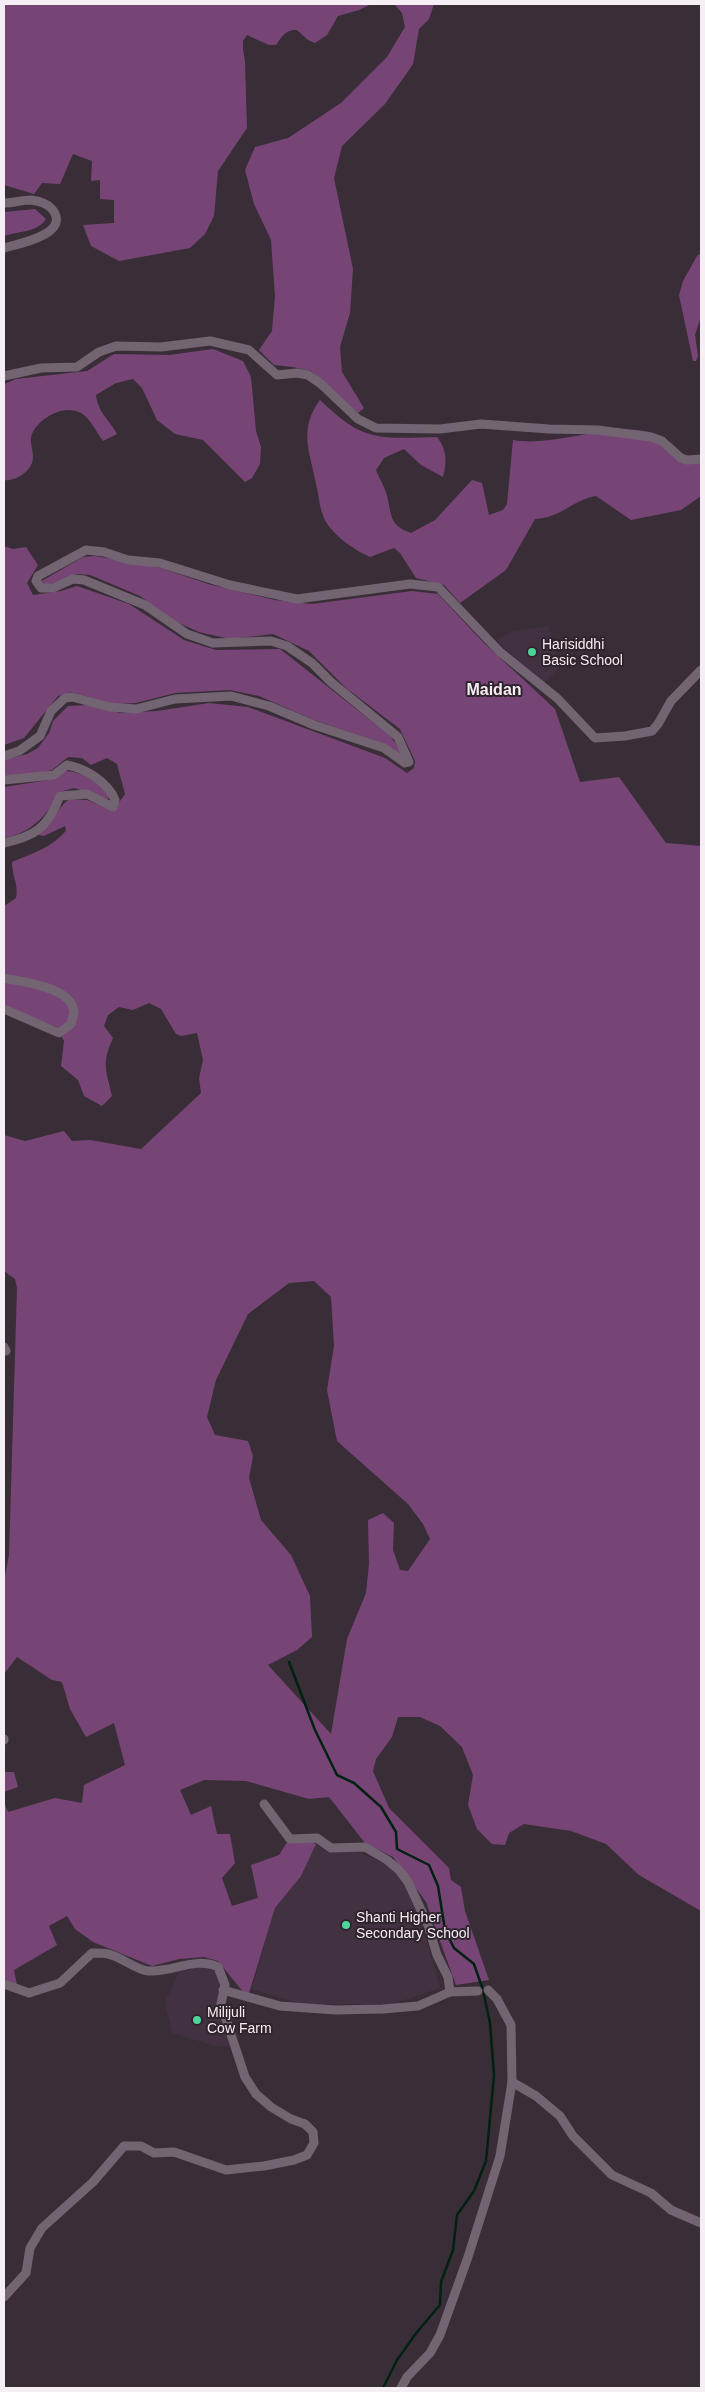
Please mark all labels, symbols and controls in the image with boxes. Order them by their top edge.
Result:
place label: Harisiddhi Basic School [542,636,623,668]
marker: Harisiddhi Basic School [526,646,538,658]
district label: Maidan [466,681,522,698]
place label: Shanti Higher Secondary School [356,1909,470,1941]
marker: Shanti Higher Secondary School [340,1919,352,1931]
place label: Milijuli Cow Farm [207,2004,272,2036]
marker: Milijuli Cow Farm [191,2014,203,2026]

